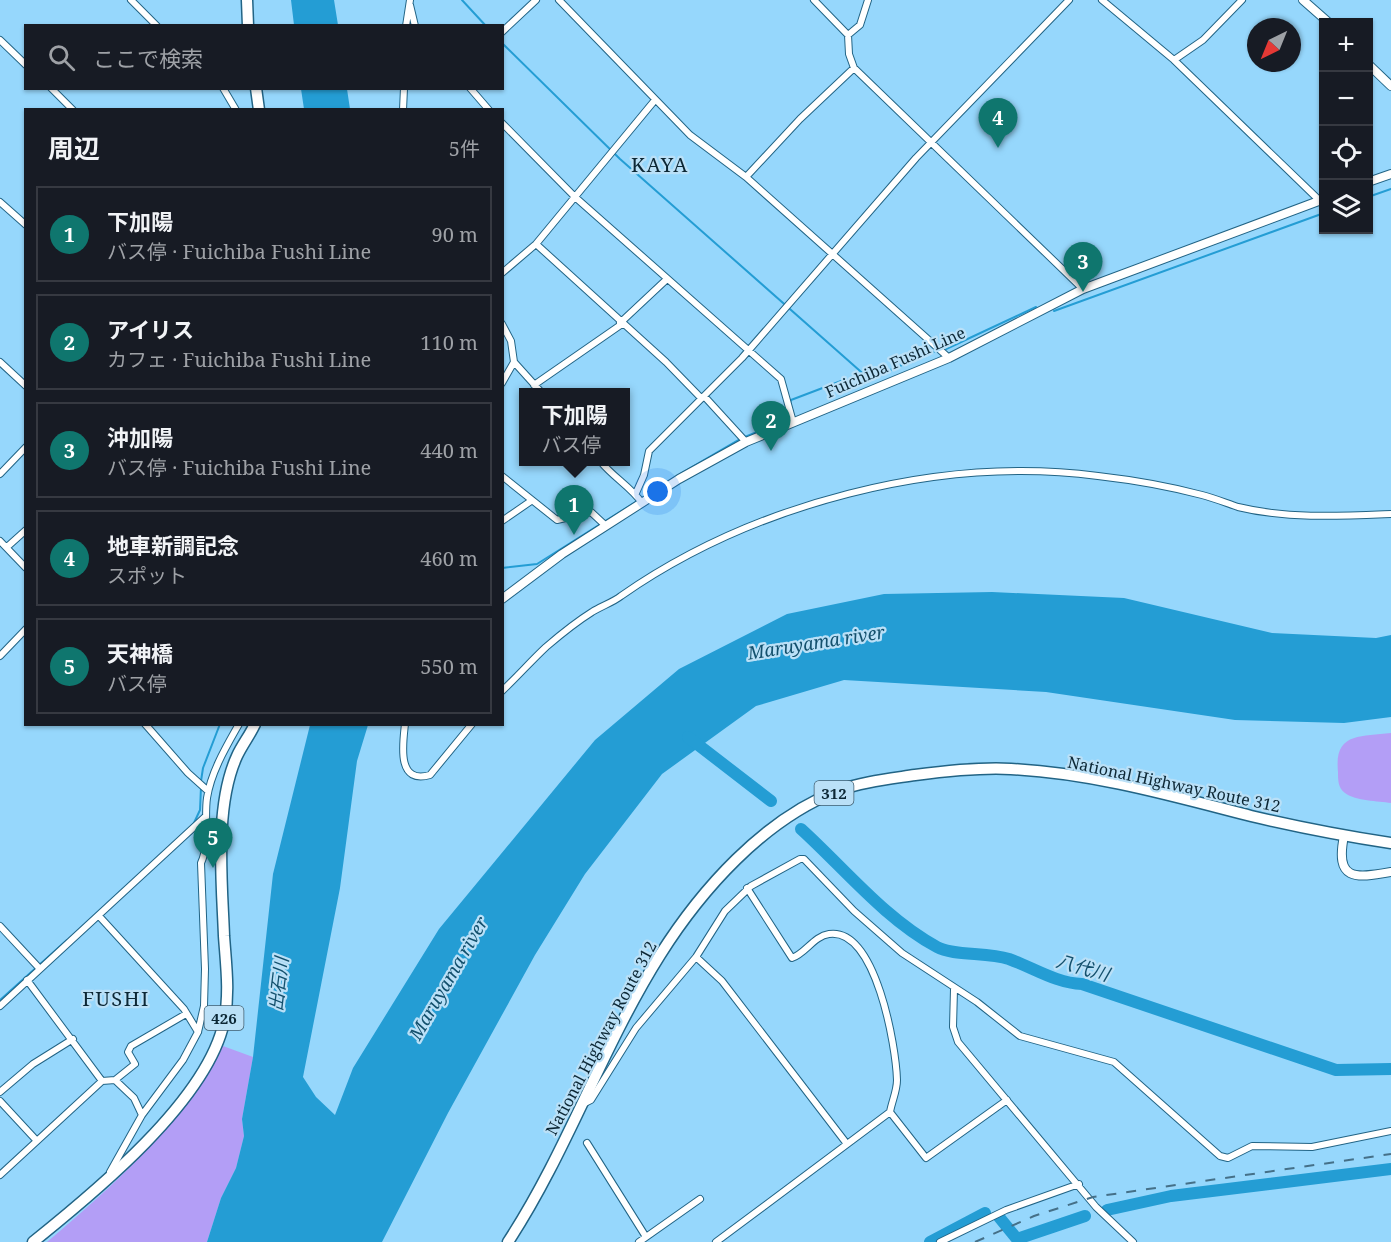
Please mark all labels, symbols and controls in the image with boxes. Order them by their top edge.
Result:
north arrow [1247,18,1301,72]
map controls [1319,18,1373,234]
button: + [1319,18,1373,72]
search box [24,24,504,90]
icon: search [45,41,78,74]
text: ここで検索 [93,43,203,73]
button: − [1319,72,1373,126]
pin: 4 [978,98,1018,148]
button: locate [1319,126,1373,180]
text: 周辺 [48,130,100,166]
text: 5件 [449,135,480,162]
district label: KAYA [631,151,689,178]
button: layers [1319,180,1373,234]
text: 下加陽 [107,206,173,236]
text: 1 [64,221,75,248]
text: 90 m [432,221,478,248]
text: バス停 · Fuichiba Fushi Line [107,238,371,265]
pin: 3 [1064,242,1102,292]
text: アイリス [107,314,194,344]
street label: Fuichiba Fushi Line [822,321,968,403]
text: 2 [64,329,75,356]
text: 110 m [420,329,478,356]
text: カフェ · Fuichiba Fushi Line [107,346,371,373]
popup [519,388,630,466]
text: 下加陽 [541,399,608,429]
pin: 2 [752,402,790,451]
text: 沖加陽 [107,422,173,452]
text: バス停 [541,431,601,458]
text: 3 [64,437,75,464]
text: 440 m [420,437,478,464]
text: バス停 · Fuichiba Fushi Line [107,454,371,481]
your location [643,477,672,506]
pin: 1 [554,486,594,535]
text: 地車新調記念 [107,530,239,560]
text: 4 [64,545,75,572]
text: 460 m [420,545,478,572]
text: スポット [107,562,187,589]
water label: Maruyama river [745,619,887,665]
text: 天神橋 [107,638,173,668]
text: 5 [64,653,75,680]
text: 550 m [420,653,478,680]
text: バス停 [107,670,167,697]
street label: National Highway Route 312 [1066,751,1282,817]
road number: 312 [814,781,854,805]
pin: 5 [194,818,232,868]
water label: Maruyama river [402,912,493,1045]
street label: National Highway Route 312 [540,937,662,1139]
water label: 八代川 [1054,948,1114,987]
water label: 出石川 [263,954,293,1012]
district label: FUSHI [82,985,150,1012]
road number: 426 [204,1006,244,1030]

